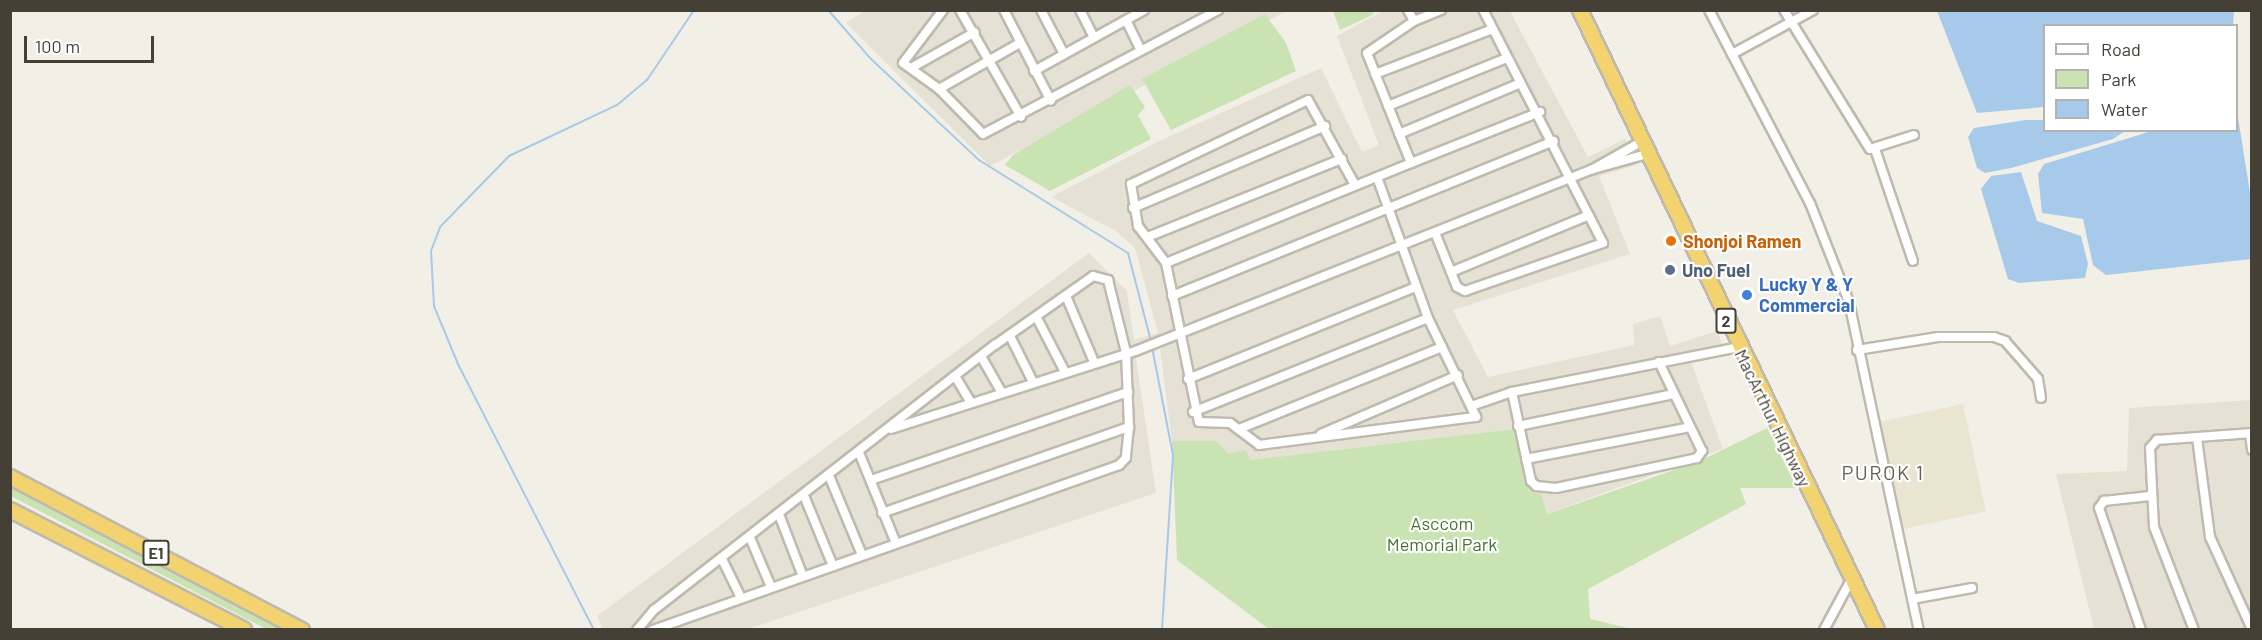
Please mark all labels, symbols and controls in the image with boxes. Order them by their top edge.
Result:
scale bar [27,24,158,62]
legend [2043,24,2238,132]
text: 100 m [35,35,80,57]
text: Road [2101,38,2141,60]
text: Park [2101,68,2136,90]
text: Water [2101,98,2148,120]
place label: Shonjoi Ramen [1683,230,1801,252]
marker: Shonjoi Ramen [1664,234,1678,248]
place label: Uno Fuel [1682,259,1750,281]
marker: Uno Fuel [1663,263,1677,277]
place label: Lucky Y & Y Commercial [1759,274,1855,316]
marker: Lucky Y & Y Commercial [1740,288,1754,302]
road number: 2 [1716,308,1736,334]
street label: MacArthur Highway [1730,345,1816,491]
district label: PUROK 1 [1841,460,1925,484]
park label: Asccom Memorial Park [1387,513,1497,556]
road number: E1 [141,540,171,566]

